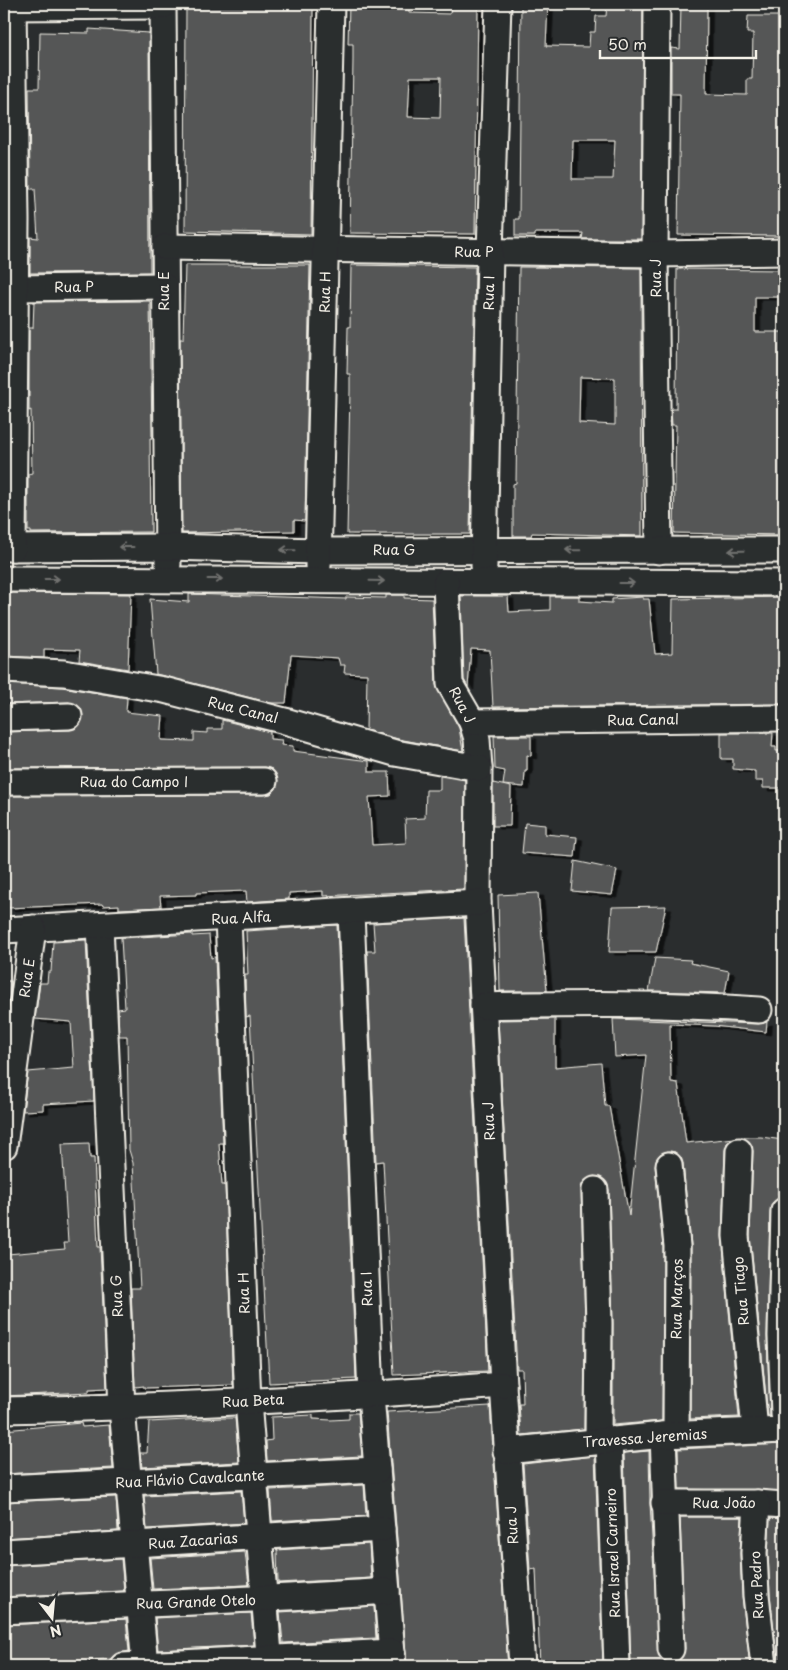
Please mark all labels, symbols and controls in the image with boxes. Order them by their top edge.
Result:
scale bar [600,28,757,60]
text: 50 m [608,32,647,55]
street label: Rua P [454,241,494,262]
street label: Rua J [645,258,666,298]
street label: Rua E [153,271,174,311]
street label: Rua H [314,271,335,313]
street label: Rua I [478,275,499,311]
street label: Rua P [54,276,94,297]
street label: Rua G [373,539,415,560]
one-way arrow [118,542,134,552]
one-way arrow [280,545,296,555]
one-way arrow [565,546,581,555]
one-way arrow [728,546,744,556]
one-way arrow [44,574,60,584]
one-way arrow [206,574,223,584]
one-way arrow [369,576,385,586]
one-way arrow [619,578,635,588]
street label: Rua J [444,683,481,727]
street label: Rua Canal [206,691,280,728]
street label: Rua Canal [607,708,679,731]
street label: Rua do Campo I [80,771,188,792]
street label: Rua Alfa [211,905,272,930]
street label: Rua E [13,957,40,999]
street label: Rua J [477,1101,500,1141]
street label: Rua Tiago [727,1256,754,1326]
street label: Rua Marços [665,1258,688,1340]
street label: Rua I [355,1271,378,1307]
street label: Rua H [232,1272,255,1314]
street label: Rua G [105,1274,128,1318]
street label: Rua Beta [221,1388,285,1413]
street label: Travessa Jeremias [582,1423,708,1452]
street label: Rua Flávio Cavalcante [115,1464,266,1493]
street label: Rua Israel Carneiro [600,1487,625,1618]
street label: Rua João [692,1492,756,1513]
street label: Rua J [500,1505,523,1545]
street label: Rua Zacarias [147,1527,238,1554]
street label: Rua Pedro [744,1550,769,1620]
street label: Rua Grande Otelo [136,1589,257,1614]
north arrow [28,1592,78,1642]
text: N [47,1619,64,1643]

